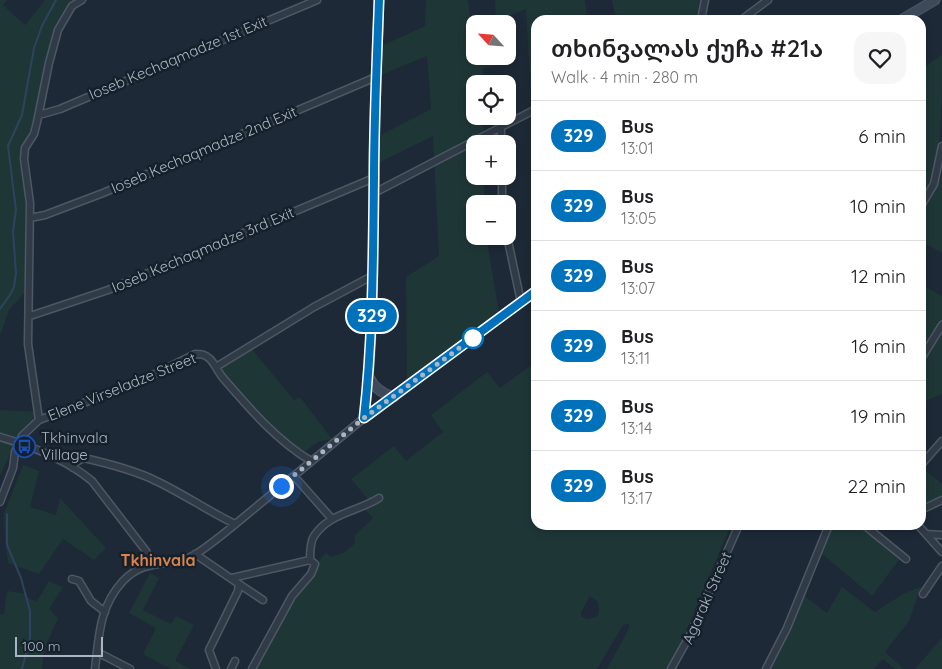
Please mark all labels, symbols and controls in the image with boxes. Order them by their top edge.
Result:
street label: Ioseb Kechaqmadze 1st Exit [86,11,270,104]
north arrow [466,15,516,65]
map controls [466,15,516,245]
button: heart [854,32,906,84]
text: თხინვალას ქუჩა #21ა [551,33,823,63]
text: Walk · 4 min · 280 m [551,67,698,87]
button: locate [466,75,516,125]
street label: Ioseb Kechaqmadze 2nd Exit [108,102,300,197]
text: Bus [621,114,654,138]
text: 329 [563,124,594,147]
text: 6 min [858,124,906,148]
button: + [466,135,516,185]
text: 13:01 [621,138,654,158]
text: Bus [621,184,654,208]
text: 329 [563,194,594,217]
text: 10 min [850,194,906,218]
button: − [466,195,516,245]
street label: Ioseb Kechaqmadze 3rd Exit [109,202,297,297]
text: 13:05 [621,208,657,228]
text: Bus [621,254,654,278]
text: 329 [563,264,594,287]
text: 12 min [851,264,906,288]
text: 13:07 [621,278,655,298]
line badge: 329 [343,300,401,332]
text: 329 [357,304,387,327]
text: Bus [621,324,654,348]
unlabelled marker [462,327,484,349]
text: 329 [563,334,594,357]
text: 16 min [851,334,906,358]
street label: Elene Virseladze Street [45,348,199,425]
text: 13:11 [621,348,650,368]
text: Bus [621,394,654,418]
text: 329 [563,404,594,427]
text: 19 min [851,404,906,428]
text: 13:14 [621,418,652,438]
place label: Tkhinvala Village [41,428,108,464]
bus stop icon: Tkhinvala Village [13,435,37,459]
text: Bus [621,464,654,488]
your location [269,474,294,499]
text: 329 [563,474,594,497]
text: 22 min [847,474,906,498]
text: 13:17 [621,488,652,508]
street label: Agaraki Street [678,549,735,647]
district label: Tkhinvala [120,550,196,570]
scale bar [15,634,102,657]
text: 100 m [22,637,60,655]

